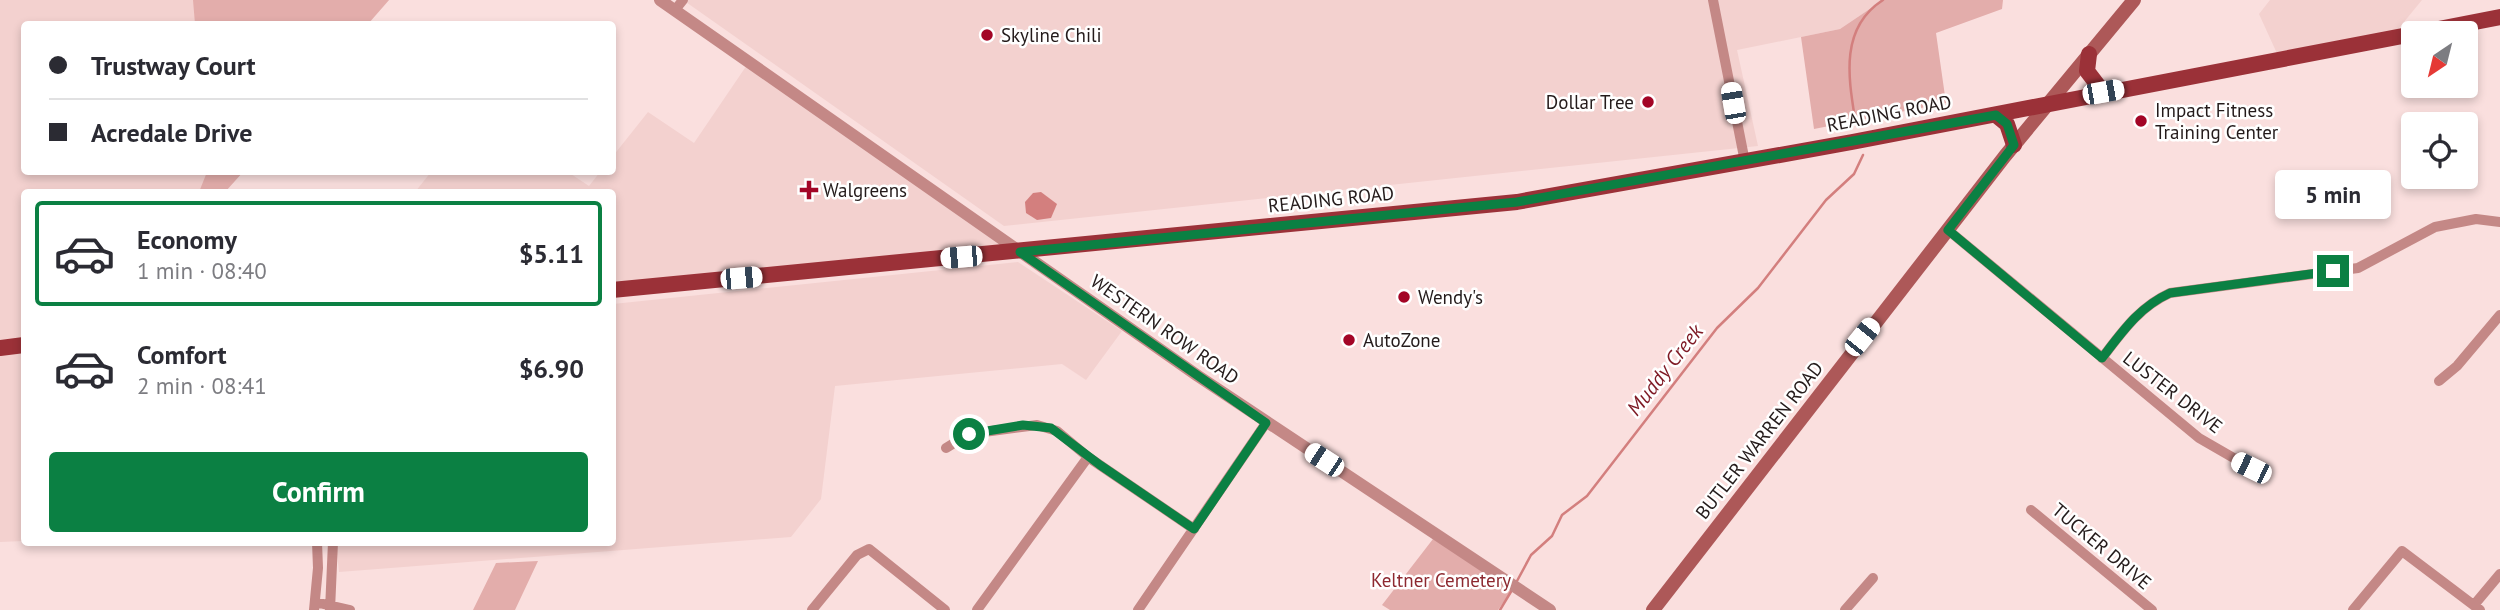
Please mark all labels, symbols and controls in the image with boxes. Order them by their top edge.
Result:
north arrow [2401,21,2478,98]
map controls [2401,21,2478,189]
place label: Skyline Chili [1001,23,1102,47]
marker: Skyline Chili [979,27,995,43]
text: Trustway Court [91,49,256,82]
car [2081,78,2126,106]
car [1720,80,1747,126]
street label: READING ROAD [1825,89,1953,137]
place label: Dollar Tree [1546,90,1634,114]
marker: Dollar Tree [1640,94,1656,110]
place label: Impact Fitness Training Center [2155,98,2279,144]
button: locate [2401,112,2478,189]
marker: Impact Fitness Training Center [2133,113,2149,129]
text: Acredale Drive [91,116,253,149]
callout: 5 min [2275,170,2391,218]
place label: Walgreens [823,178,907,202]
street label: READING ROAD [1267,180,1395,218]
text: 5 min [2305,180,2361,209]
marker: Walgreens [801,182,817,198]
icon: car [53,222,116,285]
text: Economy [137,223,237,256]
text: $5.11 [519,237,584,270]
car [940,245,983,269]
route end [2317,255,2349,287]
text: 1 min · 08:40 [137,256,267,285]
car [720,266,763,290]
street label: WESTERN ROW ROAD [1086,269,1244,389]
place label: Wendy's [1418,285,1483,309]
marker: Wendy's [1396,289,1412,305]
car [1841,314,1884,360]
water label: Muddy Creek [1621,317,1710,421]
place label: AutoZone [1363,328,1440,352]
marker: AutoZone [1341,332,1357,348]
icon: car [53,337,116,400]
text: Comfort [137,338,227,371]
street label: LUSTER DRIVE [2118,346,2228,438]
text: $6.90 [519,352,584,385]
street label: BUTLER WARREN ROAD [1690,356,1828,524]
text: 2 min · 08:41 [137,371,267,400]
route start [953,418,985,450]
car [1301,440,1348,480]
car [2228,449,2275,487]
button: Confirm [49,452,588,532]
street label: TUCKER DRIVE [2047,498,2157,594]
park label: Keltner Cemetery [1371,568,1511,592]

